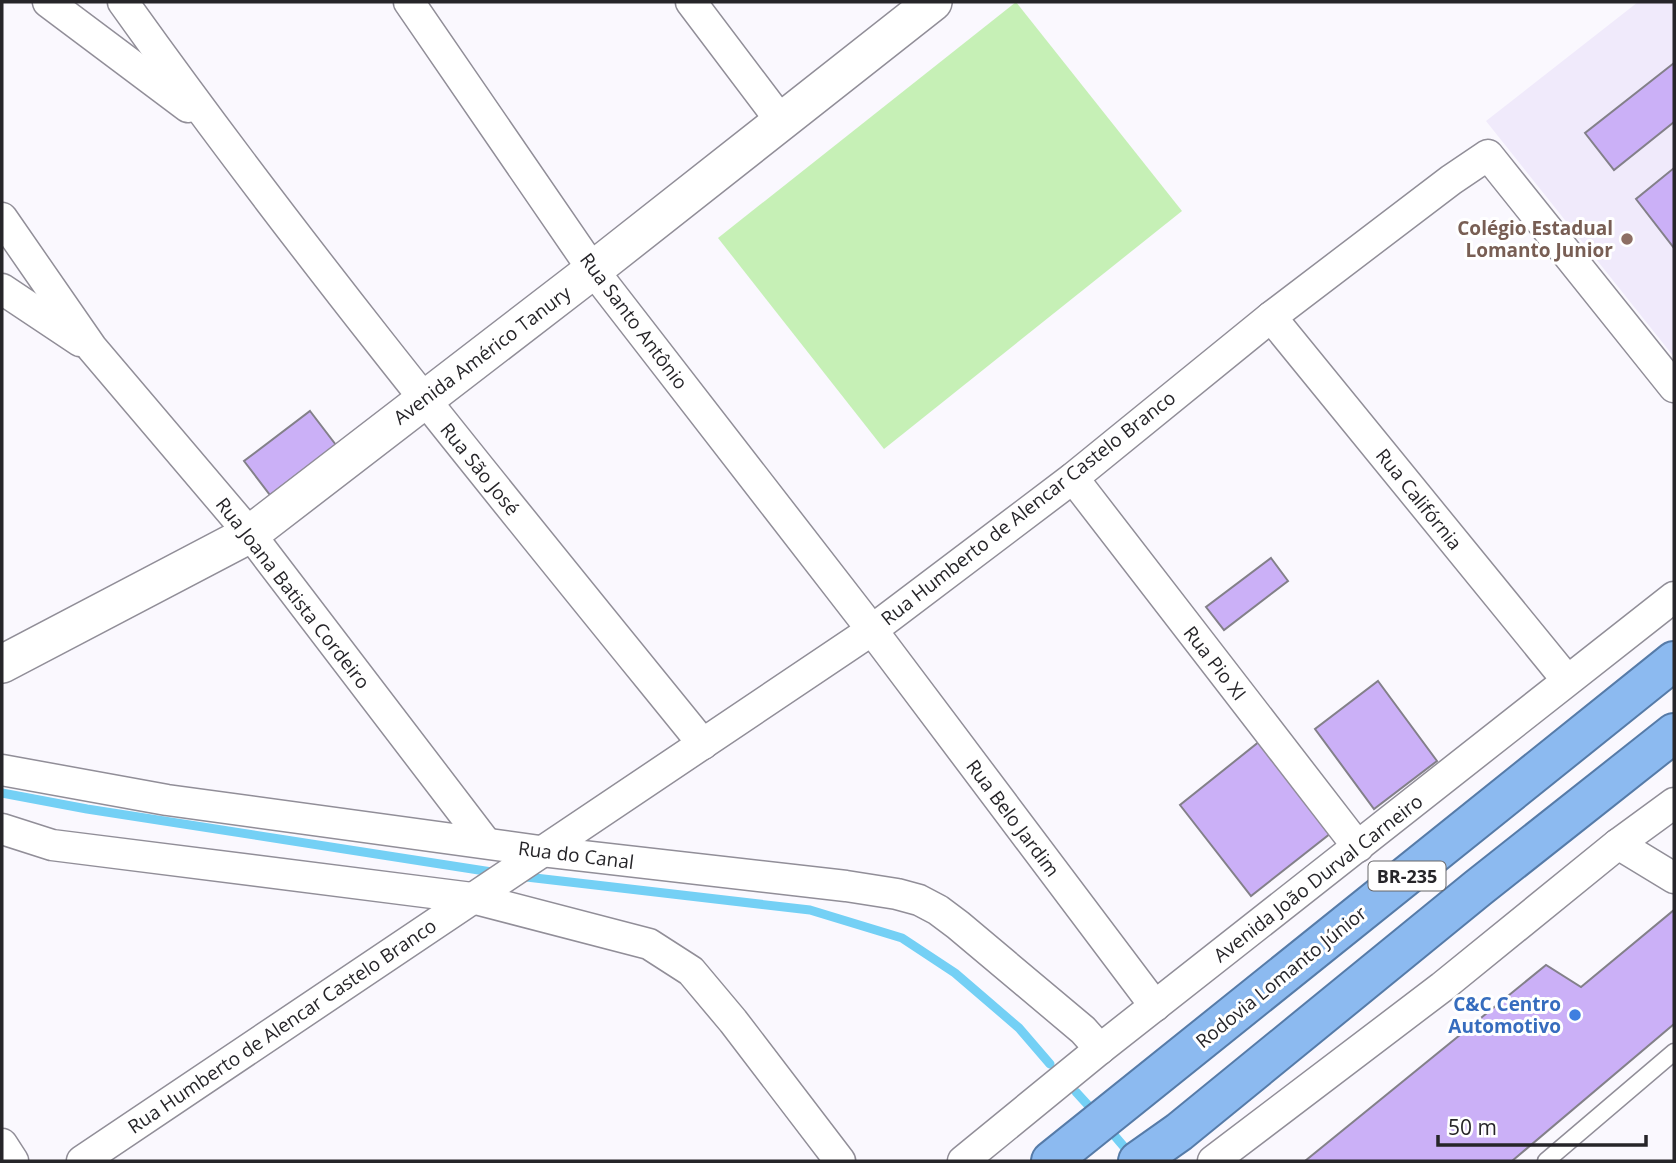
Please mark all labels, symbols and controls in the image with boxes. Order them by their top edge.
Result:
place label: Colégio Estadual Lomanto Junior [1457,215,1613,263]
marker: Colégio Estadual Lomanto Junior [1619,231,1635,247]
street label: Rua Santo Antônio [574,248,694,394]
street label: Avenida Américo Tanury [388,279,576,430]
street label: Rua Humberto de Alencar Castelo Branco [875,385,1181,631]
street label: Rua São José [435,417,525,521]
street label: Rua Califórnia [1370,443,1468,555]
street label: Rua Joana Batista Cordeiro [210,492,376,694]
street label: Rua Pio XI [1178,620,1252,706]
street label: Rua Belo Jardim [960,754,1066,882]
street label: Avenida João Durval Carneiro [1208,788,1428,968]
street label: Rua do Canal [517,835,635,875]
road number: BR-235 [1368,862,1446,890]
street label: Rodovia Lomanto Júnior [1190,900,1372,1054]
street label: Rua Humberto de Alencar Castelo Branco [123,913,441,1139]
place label: C&C Centro Automotivo [1448,991,1561,1039]
marker: C&C Centro Automotivo [1567,1007,1583,1023]
scale bar [1438,1104,1646,1148]
text: 50 m [1448,1113,1497,1141]

